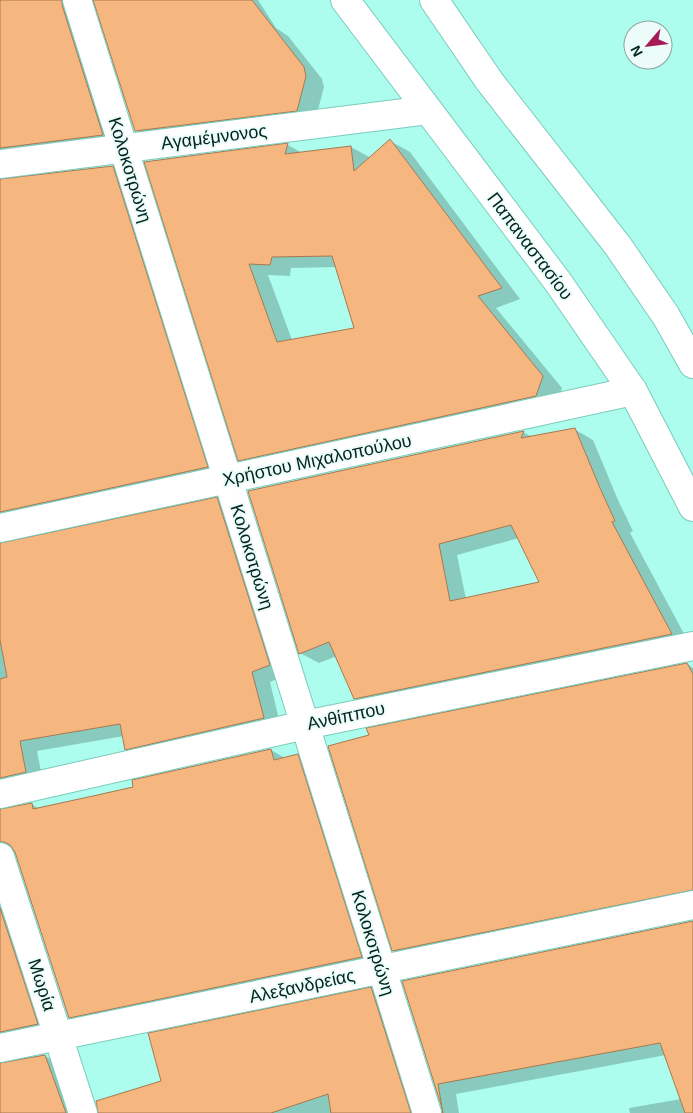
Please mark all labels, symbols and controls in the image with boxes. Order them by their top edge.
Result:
north arrow [623,20,673,70]
text: N [627,43,646,59]
street label: Κολοκοτρώνη [104,115,156,225]
street label: Αγαμέμνονος [160,121,268,153]
street label: Παπαναστασίου [483,189,577,303]
street label: Χρήστου Μιχαλοπούλου [221,430,413,490]
street label: Κολοκοτρώνη [226,502,278,612]
street label: Ανθίππου [305,698,387,734]
street label: Κολοκοτρώνη [347,888,399,998]
street label: Μωρία [24,956,60,1014]
street label: Αλεξανδρείας [247,965,357,1007]

